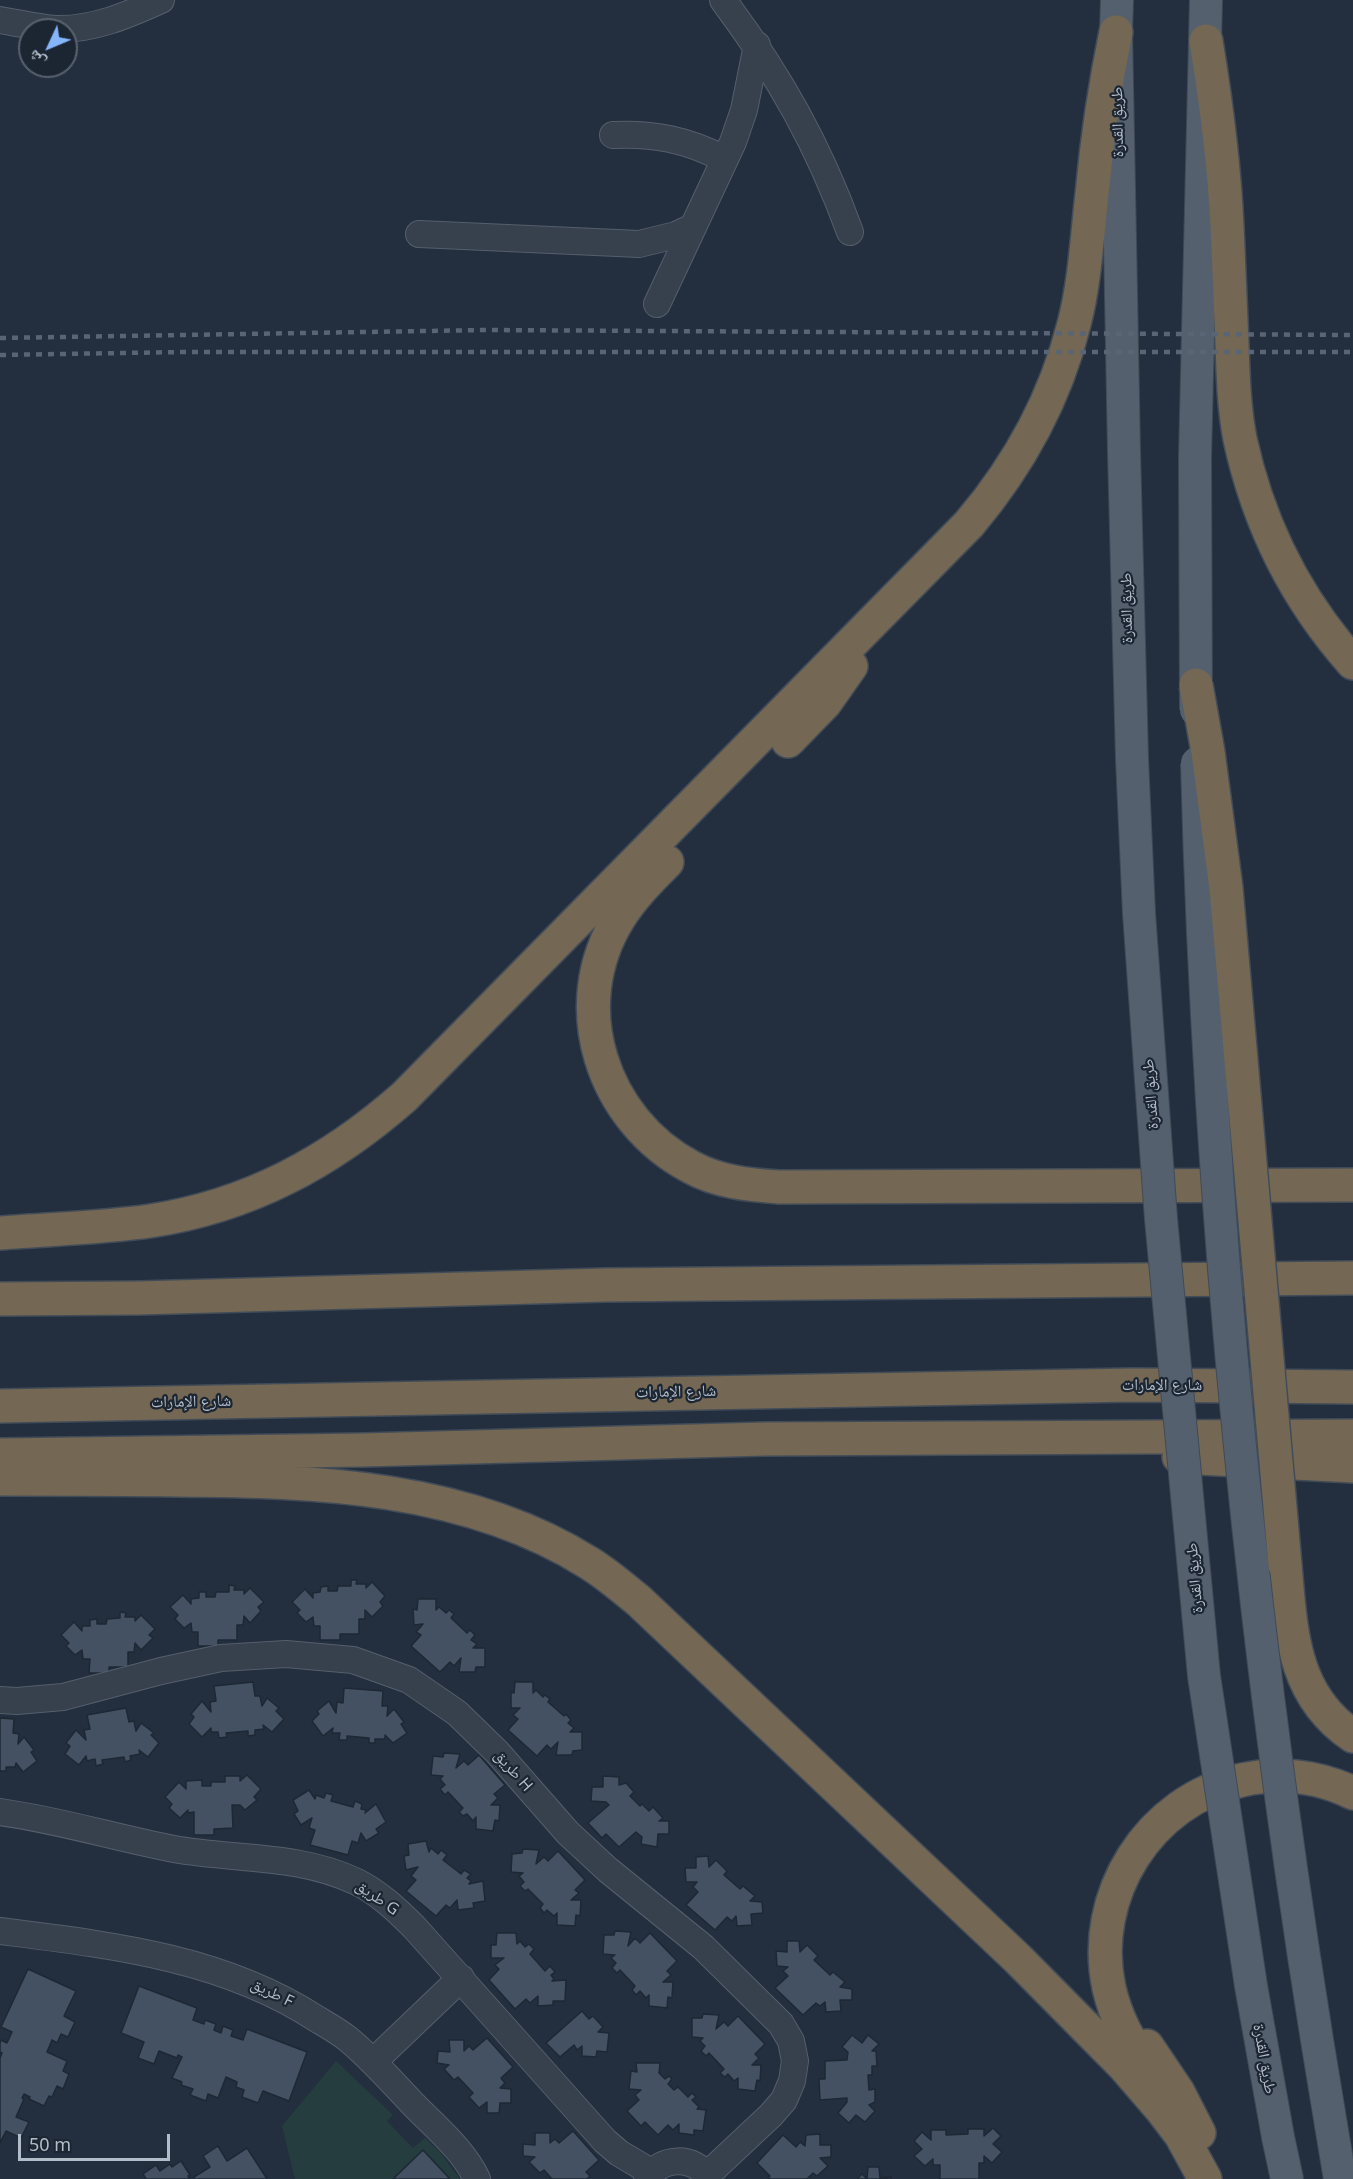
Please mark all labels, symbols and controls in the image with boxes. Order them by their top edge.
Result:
north arrow [18,18,78,78]
text: ش [23,45,50,73]
street label: طريق القدرة [1108,87,1128,157]
street label: طريق القدرة [1117,573,1137,643]
street label: طريق القدرة [1139,1058,1163,1130]
street label: شارع الإمارات [1122,1375,1202,1395]
street label: شارع الإمارات [636,1382,716,1402]
street label: شارع الإمارات [151,1392,231,1412]
street label: طريق القدرة [1182,1542,1208,1614]
street label: طريق H [490,1746,536,1796]
street label: طريق G [352,1876,402,1920]
street label: طريق F [247,1974,297,2012]
street label: طريق القدرة [1248,2023,1280,2095]
scale bar [21,2122,172,2160]
text: 50 m [29,2132,71,2156]

